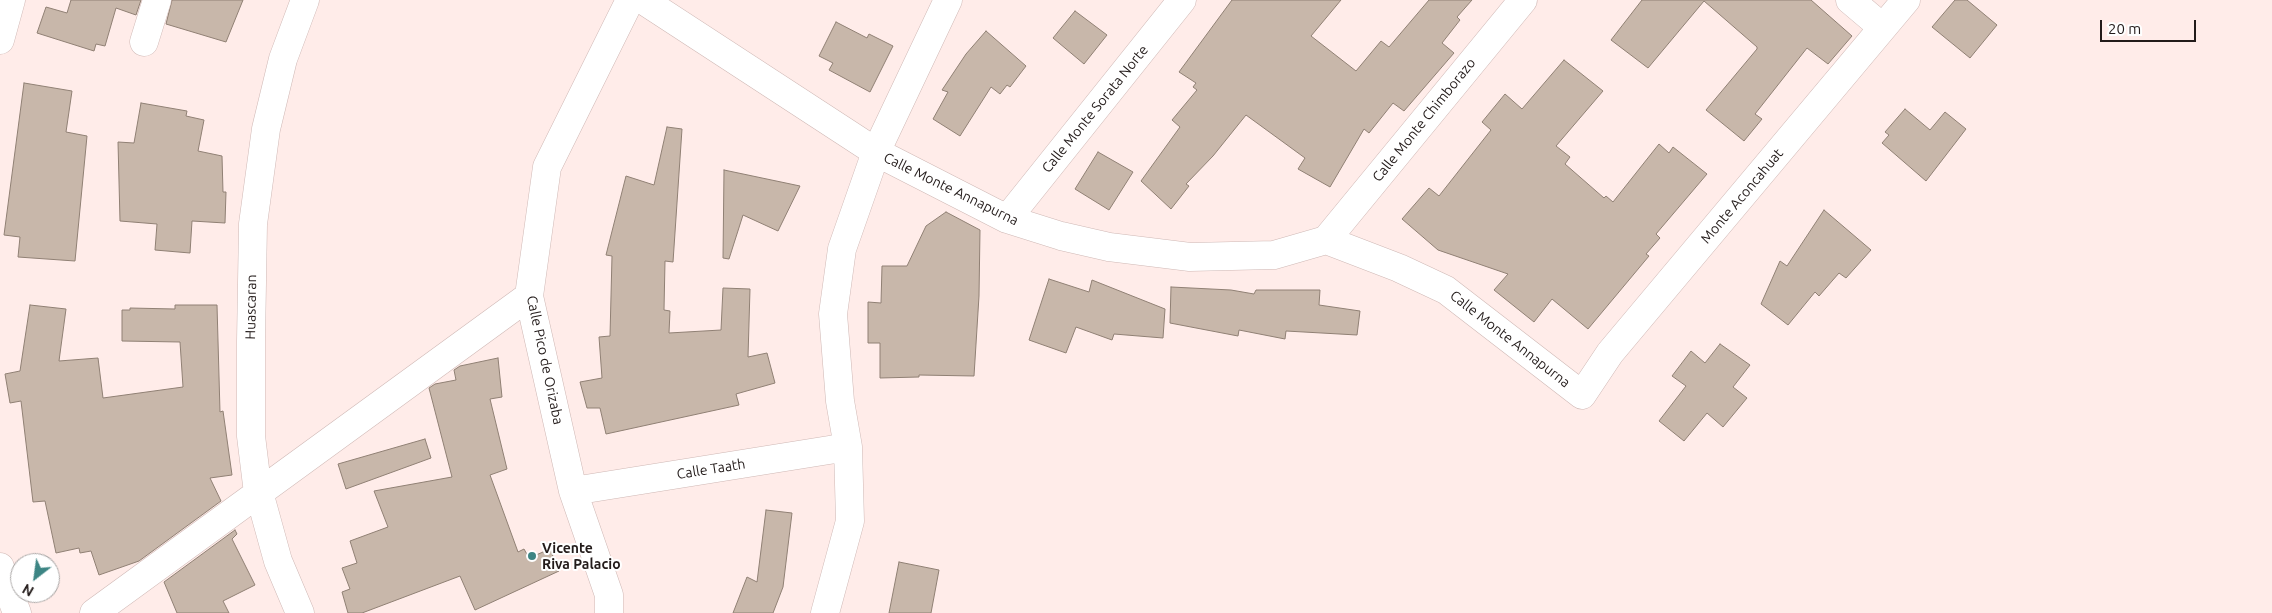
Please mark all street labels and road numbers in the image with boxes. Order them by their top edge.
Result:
street label: Calle Monte Sorata Norte [1038,42,1152,176]
street label: Calle Monte Chimborazo [1369,55,1479,185]
street label: Monte Aconcahuat [1697,145,1787,247]
street label: Calle Monte Annapurna [881,149,1021,229]
street label: Huascaran [242,274,260,340]
street label: Calle Monte Annapurna [1447,287,1573,391]
street label: Calle Pico de Orizaba [523,294,567,426]
street label: Calle Taath [676,455,746,483]

